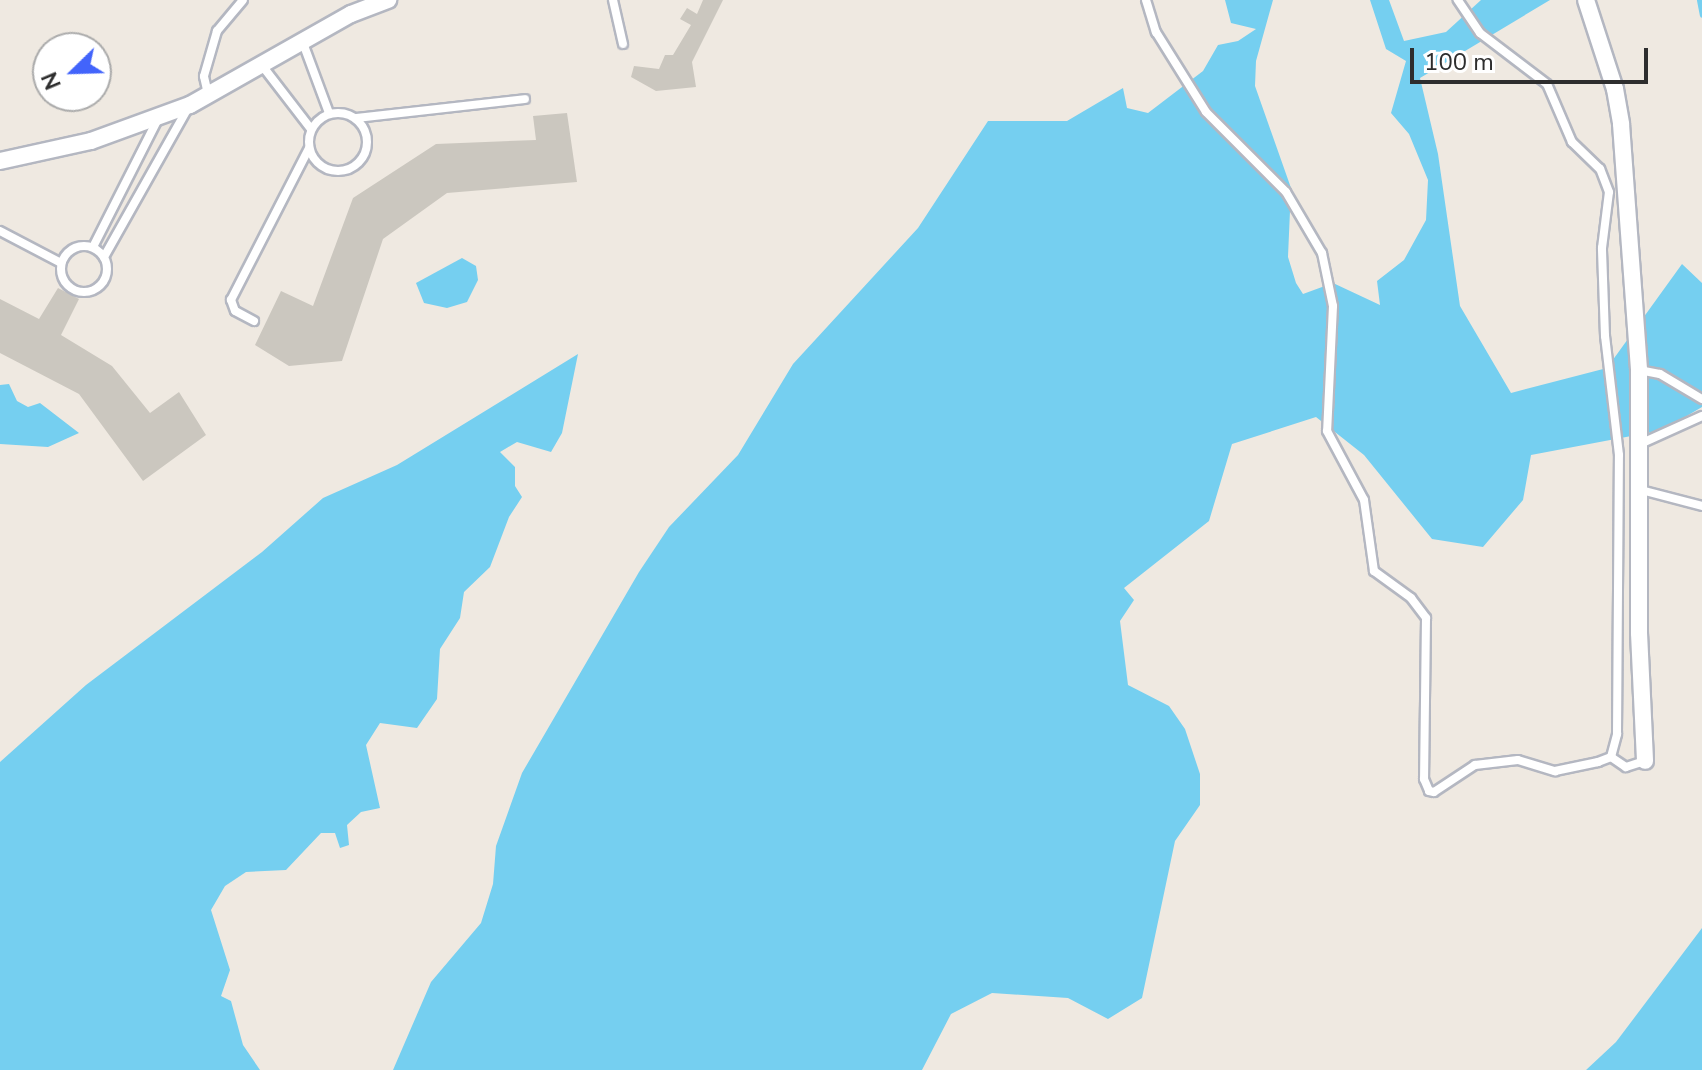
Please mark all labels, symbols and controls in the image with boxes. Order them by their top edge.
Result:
north arrow [32,32,112,112]
scale bar [1414,32,1652,82]
text: 100 m [1424,46,1494,78]
text: N [35,67,69,94]

